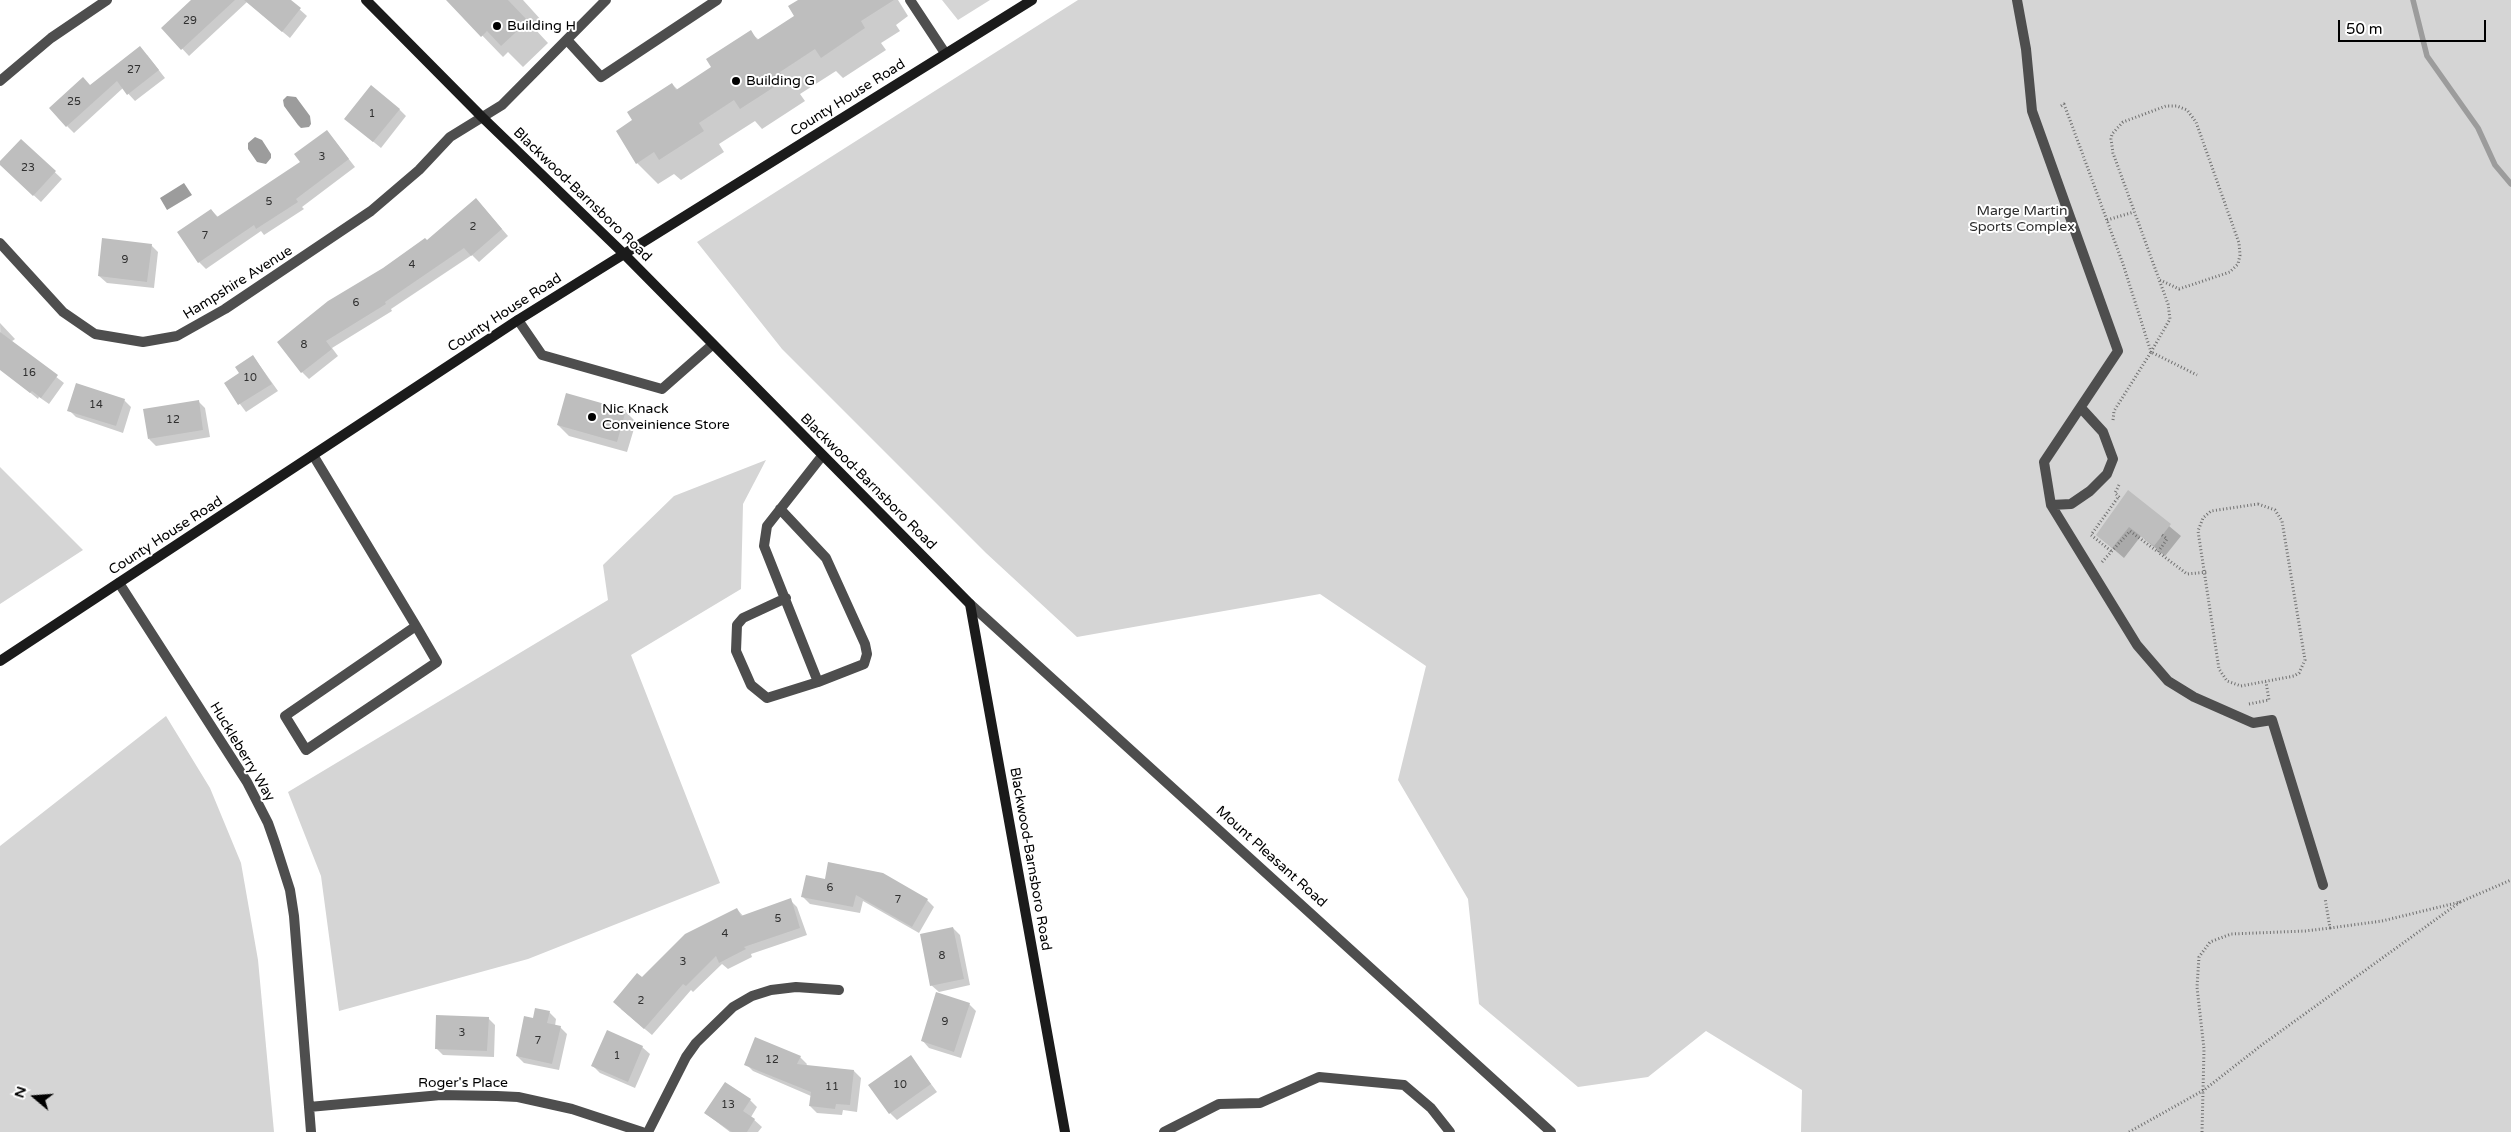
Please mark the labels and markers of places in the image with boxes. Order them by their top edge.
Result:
place label: Building H [507,18,576,34]
marker: Building H [491,20,503,32]
place label: Building G [746,73,815,89]
marker: Building G [730,75,742,87]
place label: Nic Knack Conveinience Store [602,401,730,434]
marker: Nic Knack Conveinience Store [586,411,598,423]

